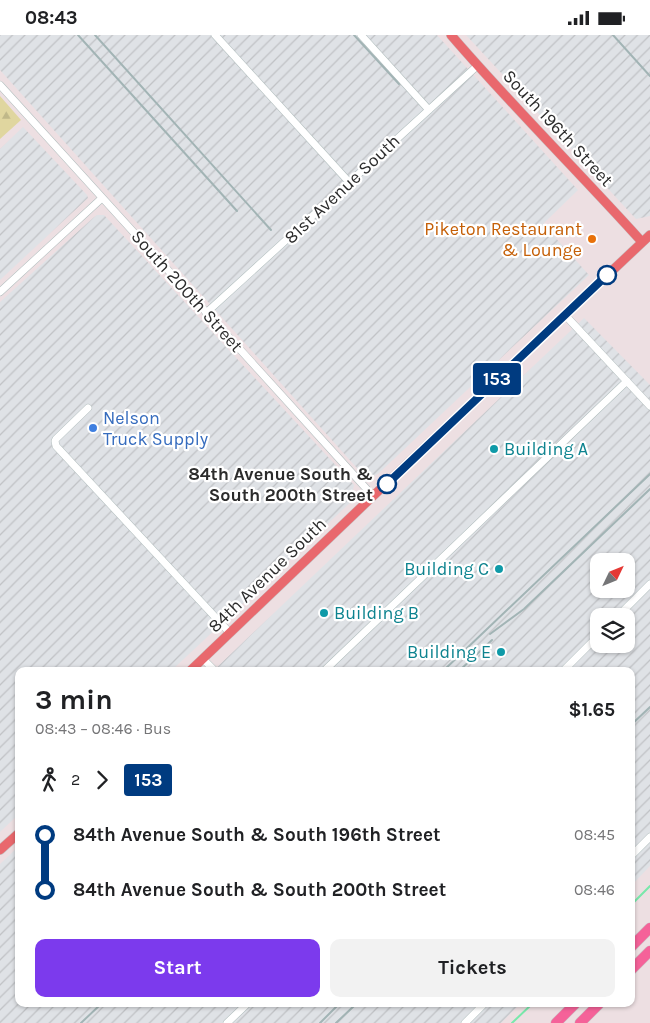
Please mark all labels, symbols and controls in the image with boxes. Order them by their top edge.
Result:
text: 08:43 [25,7,78,29]
street label: South 196th Street [498,65,618,191]
street label: 81st Avenue South [280,130,404,248]
place label: Piketon Restaurant & Lounge [424,218,582,261]
street label: South 200th Street [126,225,248,357]
marker: Piketon Restaurant & Lounge [586,233,598,245]
unlabelled marker [597,265,617,285]
line badge: 153 [468,363,526,395]
text: 153 [483,368,511,390]
place label: Nelson Truck Supply [103,407,209,450]
marker: Nelson Truck Supply [87,422,99,434]
place label: Building A [504,438,588,460]
marker: Building A [488,443,500,455]
place label: 84th Avenue South & South 200th Street [188,463,373,506]
marker: 84th Avenue South & South 200th Street [377,474,397,494]
street label: 84th Avenue South [203,513,331,637]
north arrow [590,553,635,597]
map controls [590,553,635,653]
place label: Building C [404,558,489,580]
marker: Building C [493,563,505,575]
place label: Building B [334,602,419,624]
marker: Building B [318,607,330,619]
button: layers [590,608,635,653]
place label: Building E [407,641,491,663]
marker: Building E [495,646,507,658]
text: 3 min [35,683,113,716]
text: $1.65 [568,699,615,721]
text: 08:43 – 08:46 · Bus [35,719,171,738]
icon: walk [35,766,63,794]
icon: forward [88,766,116,794]
text: 153 [134,769,162,791]
text: 2 [71,770,80,789]
text: 84th Avenue South & South 196th Street [73,824,441,846]
text: 08:45 [574,825,615,844]
text: 84th Avenue South & South 200th Street [73,879,446,901]
text: 08:46 [574,880,615,899]
button: Start [35,939,320,997]
button: Tickets [330,939,615,997]

